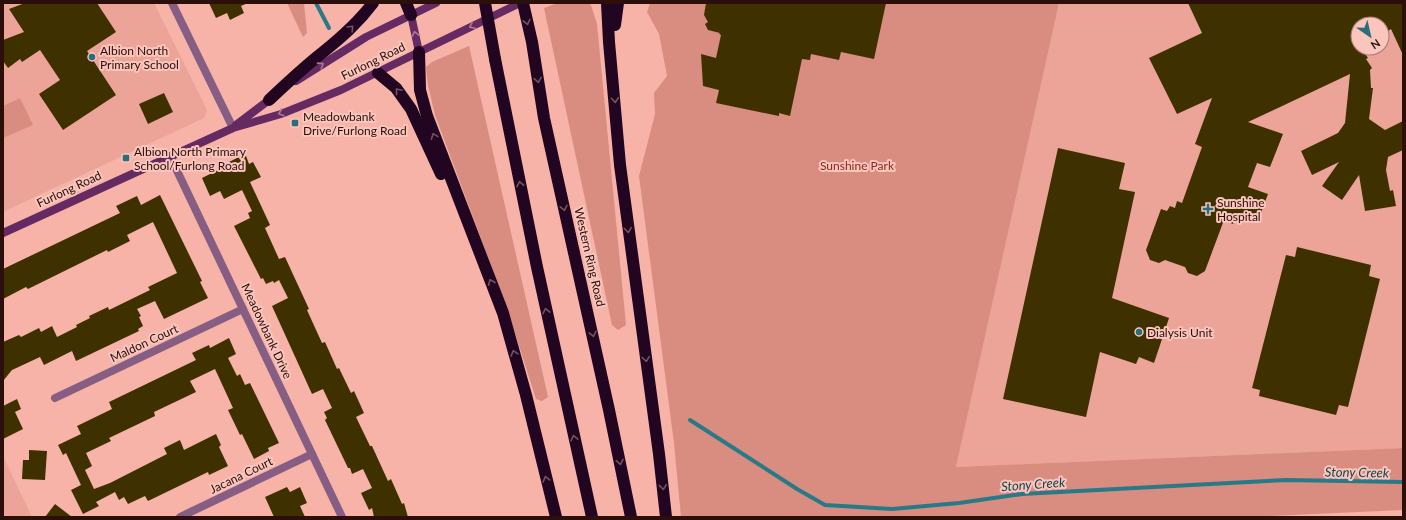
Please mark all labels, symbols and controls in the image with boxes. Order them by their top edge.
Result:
north arrow [1350,16,1390,56]
one-way arrow [523,19,531,26]
one-way arrow [469,21,476,29]
one-way arrow [346,25,354,33]
one-way arrow [411,31,419,37]
text: N [1369,37,1383,52]
street label: Furlong Road [338,39,408,83]
place label: Albion North Primary School [100,43,179,72]
marker: Albion North Primary School [87,52,97,62]
one-way arrow [317,62,324,70]
one-way arrow [533,77,542,83]
one-way arrow [395,88,402,96]
one-way arrow [610,97,619,103]
one-way arrow [277,109,284,117]
place label: Meadowbank Drive/Furlong Road [303,109,407,138]
marker: Meadowbank Drive/Furlong Road [290,118,300,128]
one-way arrow [431,132,439,139]
place label: Albion North Primary School/Furlong Road [134,144,247,173]
marker: Albion North Primary School/Furlong Road [121,153,131,163]
park label: Sunshine Park [820,158,895,173]
street label: Furlong Road [34,167,104,211]
one-way arrow [516,181,524,187]
place label: Sunshine Hospital [1217,195,1265,224]
marker: Sunshine Hospital [1202,203,1214,215]
one-way arrow [560,204,568,211]
street label: Western Ring Road [571,206,609,308]
one-way arrow [623,227,632,233]
one-way arrow [487,278,495,285]
street label: Meadowbank Drive [238,281,296,381]
one-way arrow [543,308,551,314]
street label: Maldon Court [108,320,181,365]
place label: Dialysis Unit [1147,325,1213,340]
marker: Dialysis Unit [1134,327,1144,337]
one-way arrow [588,331,596,338]
one-way arrow [510,350,519,357]
one-way arrow [641,355,650,362]
one-way arrow [570,435,578,441]
street label: Jacana Court [207,453,276,497]
one-way arrow [615,459,623,465]
water label: Stony Creek [1325,463,1390,481]
water label: Stony Creek [1000,474,1066,494]
one-way arrow [542,476,551,483]
one-way arrow [658,484,667,490]

